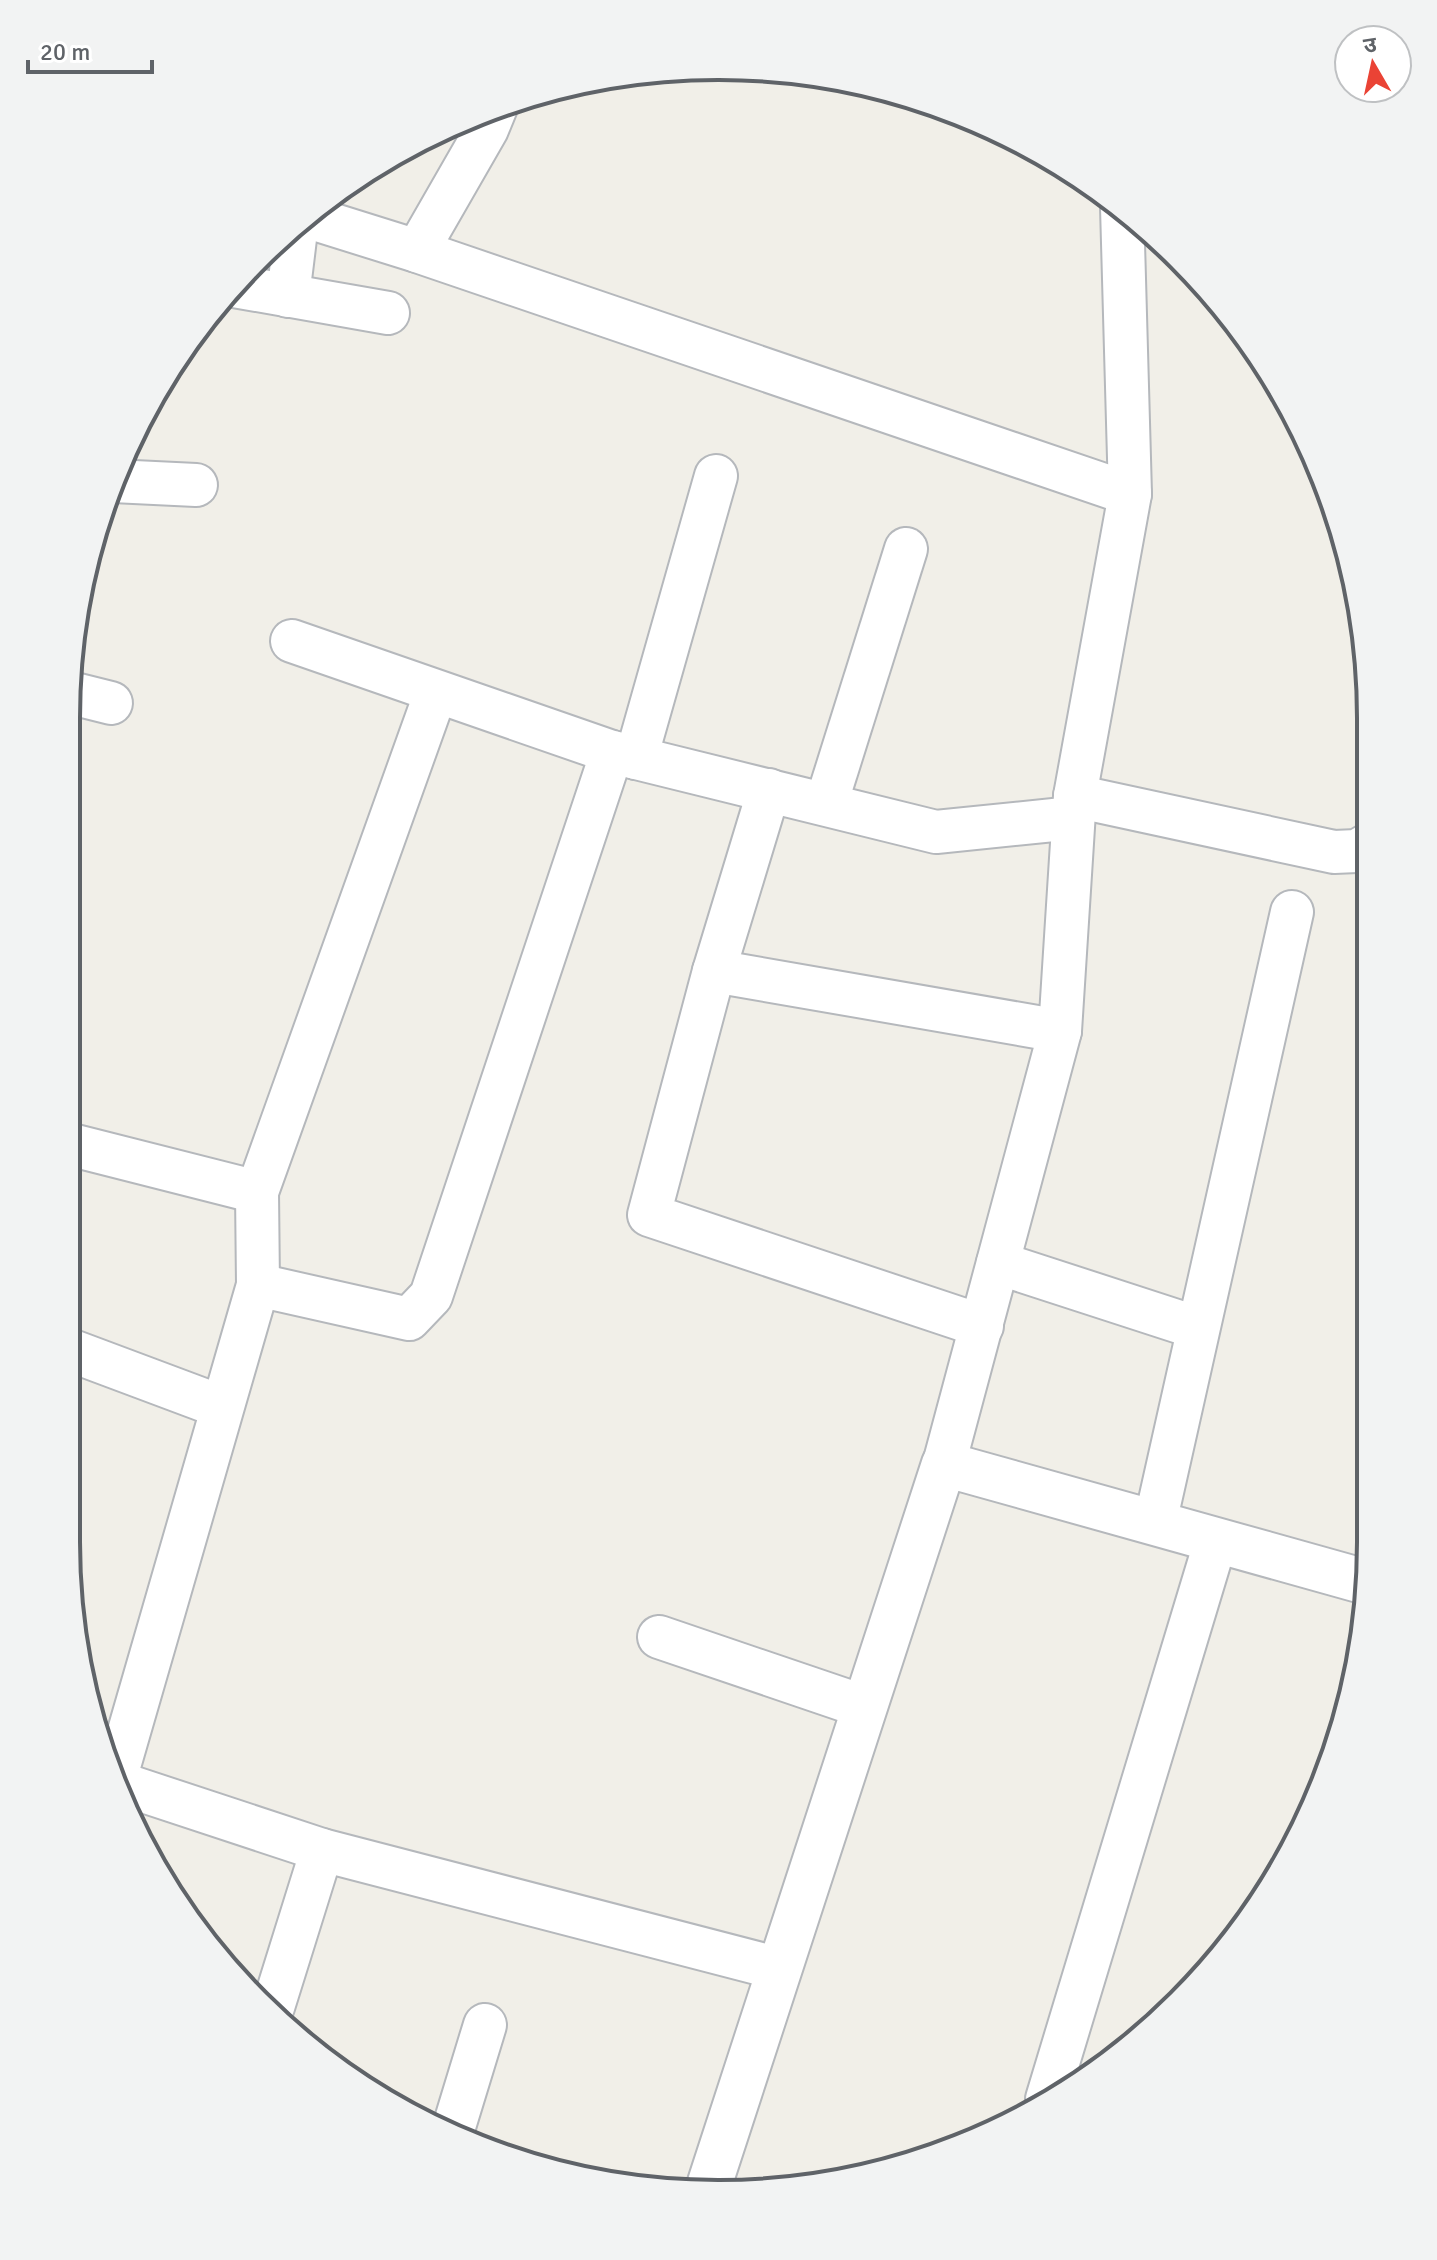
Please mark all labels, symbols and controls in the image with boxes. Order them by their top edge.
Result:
scale bar [28,24,152,74]
north arrow [1333,24,1413,104]
text: उ [1361,30,1380,59]
text: 20 m [40,37,90,67]

